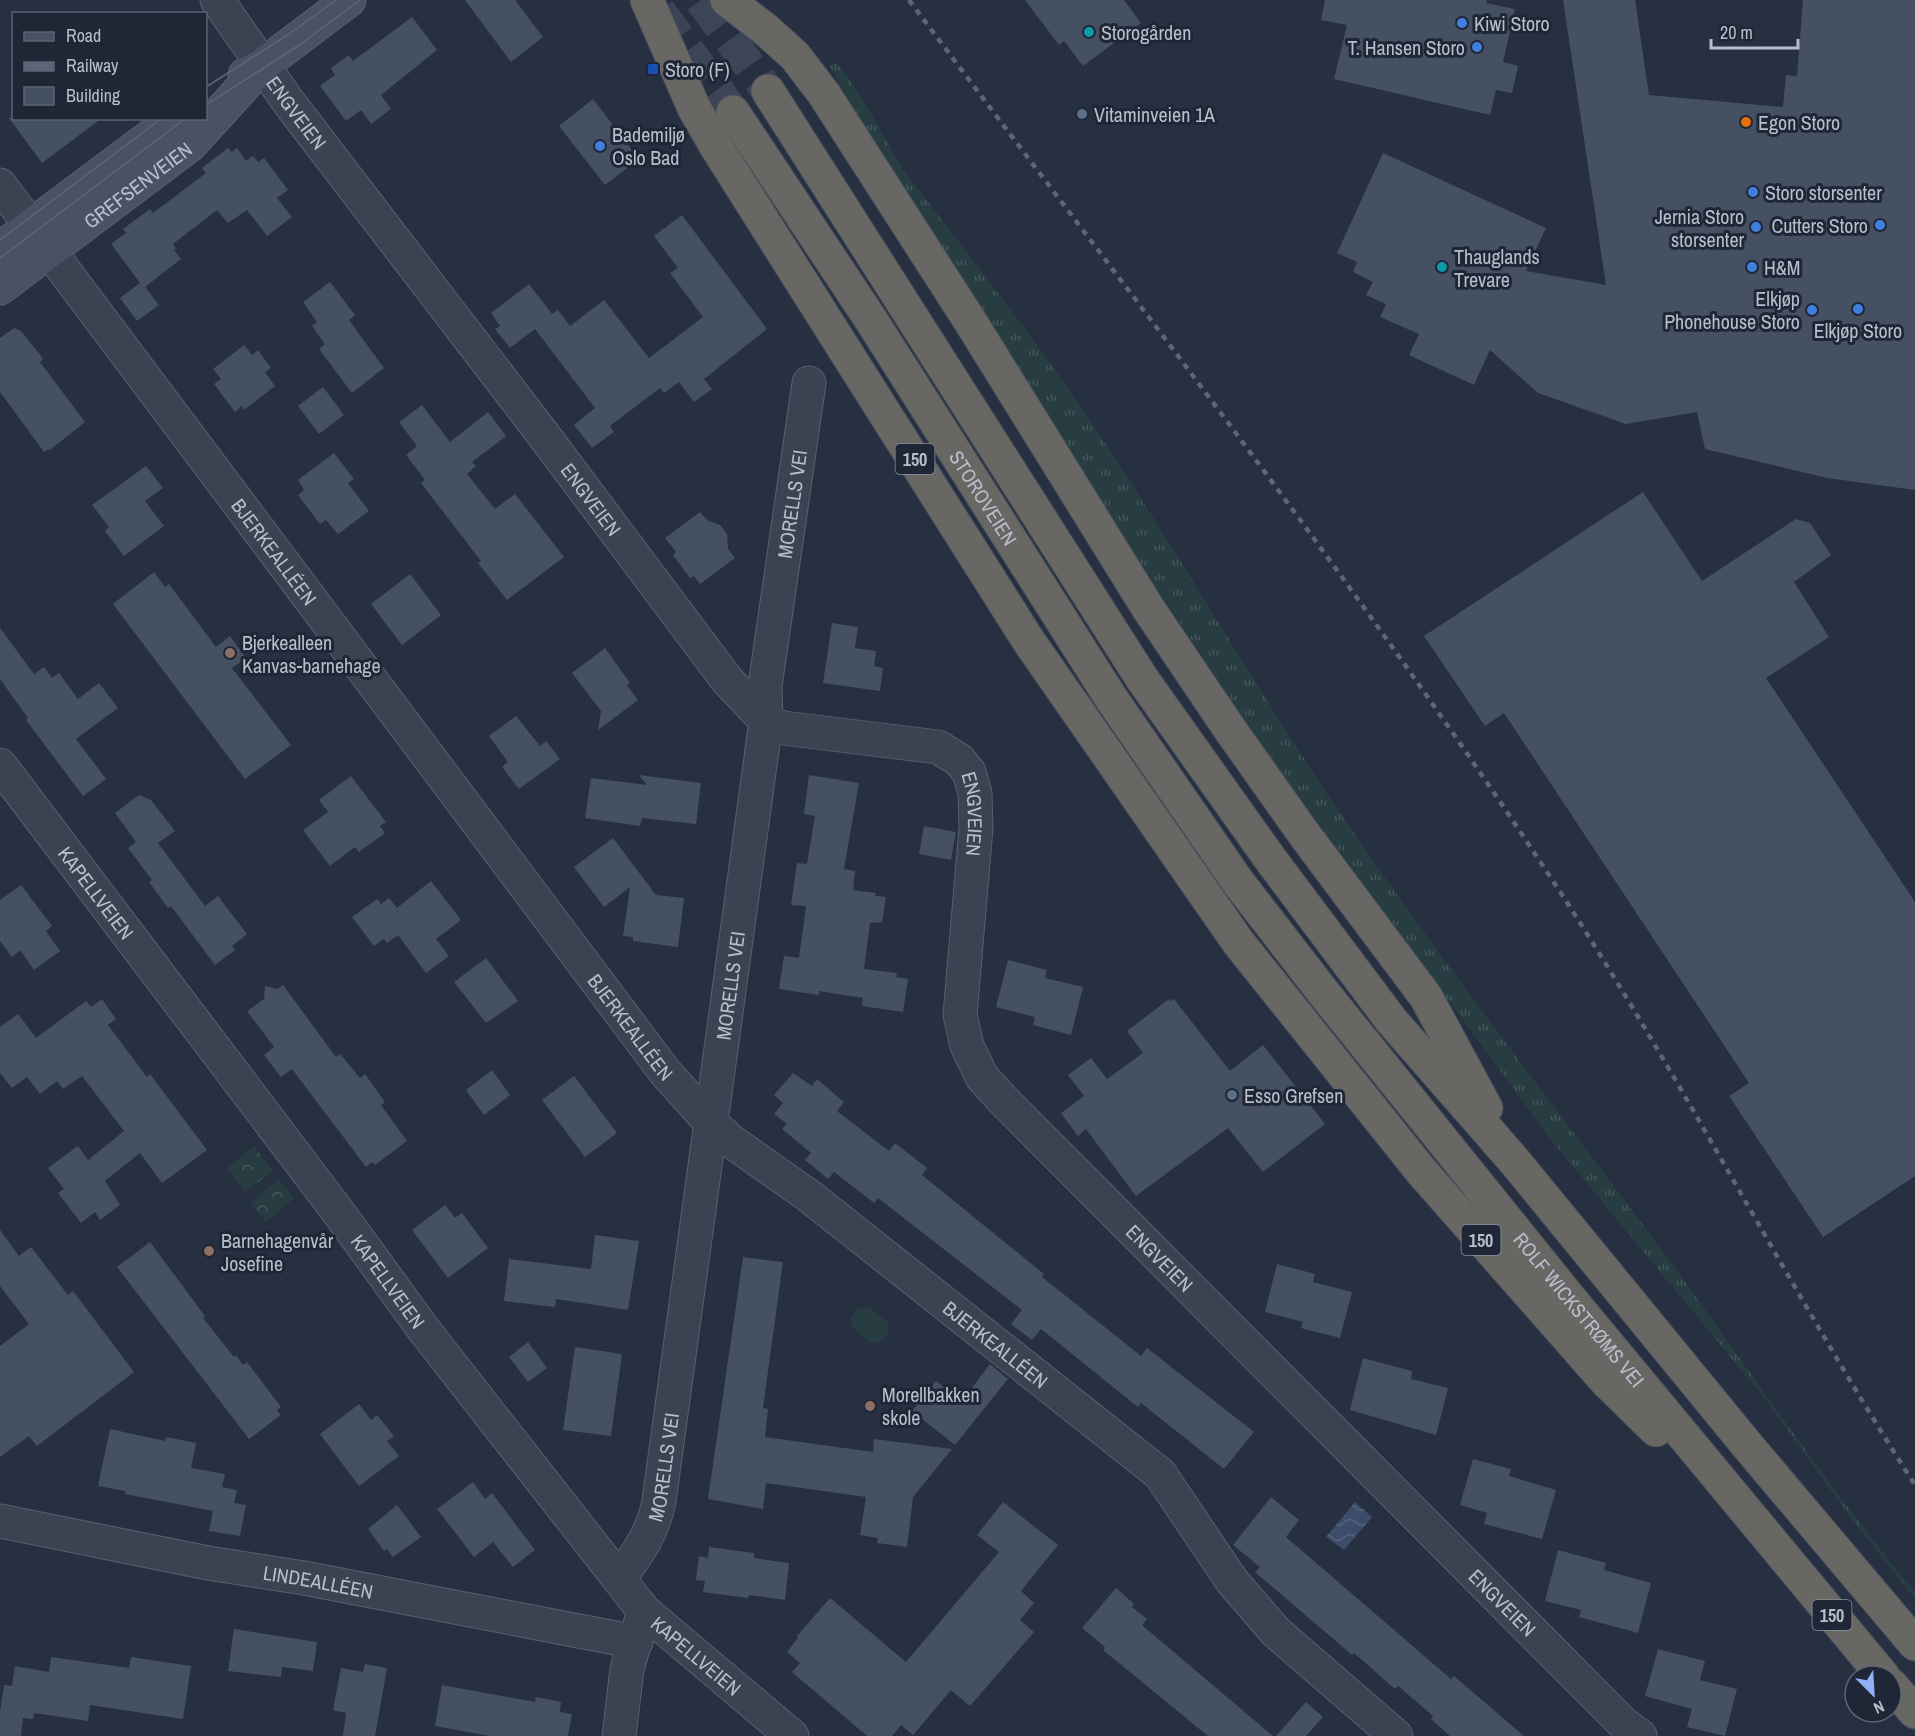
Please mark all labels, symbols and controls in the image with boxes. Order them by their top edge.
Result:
place label: Kiwi Storo [1474,10,1550,37]
legend [12,12,207,120]
scale bar [1711,12,1798,50]
marker: Kiwi Storo [1455,16,1469,30]
place label: Storogården [1101,19,1191,46]
text: 20 m [1720,20,1753,45]
text: Road [66,23,101,48]
marker: Storogården [1082,25,1096,39]
place label: T. Hansen Storo [1347,34,1465,61]
marker: T. Hansen Storo [1470,40,1484,54]
text: Railway [66,53,119,78]
place label: Storo (F) [665,56,730,83]
marker: Storo (F) [646,62,660,76]
street label: ENGVEIEN [261,70,333,155]
text: Building [66,83,121,108]
place label: Vitaminveien 1A [1094,101,1215,128]
marker: Vitaminveien 1A [1075,107,1089,121]
place label: Egon Storo [1758,109,1840,136]
marker: Egon Storo [1739,115,1753,129]
place label: Bademiljø Oslo Bad [612,121,685,171]
street label: GREFSENVEIEN [78,135,197,234]
marker: Bademiljø Oslo Bad [593,139,607,153]
place label: Storo storsenter [1765,179,1882,206]
marker: Storo storsenter [1746,185,1760,199]
place label: Jernia Storo storsenter [1655,203,1745,253]
place label: Cutters Storo [1771,212,1868,239]
marker: Cutters Storo [1873,218,1887,232]
marker: Jernia Storo storsenter [1749,220,1763,234]
place label: Thauglands Trevare [1454,243,1540,293]
place label: H&M [1764,254,1800,281]
marker: Thauglands Trevare [1435,260,1449,274]
marker: H&M [1745,260,1759,274]
place label: Elkjøp Phonehouse Storo [1664,285,1800,335]
marker: Elkjøp Storo [1851,302,1865,316]
marker: Elkjøp Phonehouse Storo [1805,303,1819,317]
place label: Elkjøp Storo [1814,317,1902,344]
road number: 150 [896,444,934,474]
street label: STOROVEIEN [944,445,1024,550]
street label: MORELLS VEI [770,448,813,560]
street label: ENGVEIEN [555,457,628,541]
street label: BJERKEALLÉEN [226,493,324,610]
place label: Bjerkealleen Kanvas-barnehage [242,629,381,679]
marker: Bjerkealleen Kanvas-barnehage [223,646,237,660]
street label: ENGVEIEN [956,768,990,857]
street label: KAPELLVEIEN [53,841,141,945]
street label: MORELLS VEI [709,929,751,1042]
street label: BJERKEALLÉEN [582,968,680,1086]
place label: Esso Grefsen [1244,1082,1343,1109]
marker: Esso Grefsen [1225,1088,1239,1102]
street label: ENGVEIEN [1121,1218,1199,1297]
road number: 150 [1462,1225,1500,1255]
street label: ROLF WICKSTRØMS VEI [1508,1226,1651,1392]
place label: Barnehagenvår Josefine [221,1227,334,1277]
street label: KAPELLVEIEN [345,1229,432,1334]
marker: Barnehagenvår Josefine [202,1244,216,1258]
street label: BJERKEALLÉEN [938,1294,1054,1394]
place label: Morellbakken skole [882,1381,980,1431]
marker: Morellbakken skole [863,1399,877,1413]
street label: MORELLS VEI [641,1411,684,1525]
street label: LINDEALLÉEN [261,1558,376,1605]
street label: ENGVEIEN [1463,1563,1542,1642]
road number: 150 [1812,1600,1852,1630]
street label: KAPELLVEIEN [646,1609,747,1701]
north arrow [1843,1664,1903,1724]
text: N [1870,1696,1888,1720]

